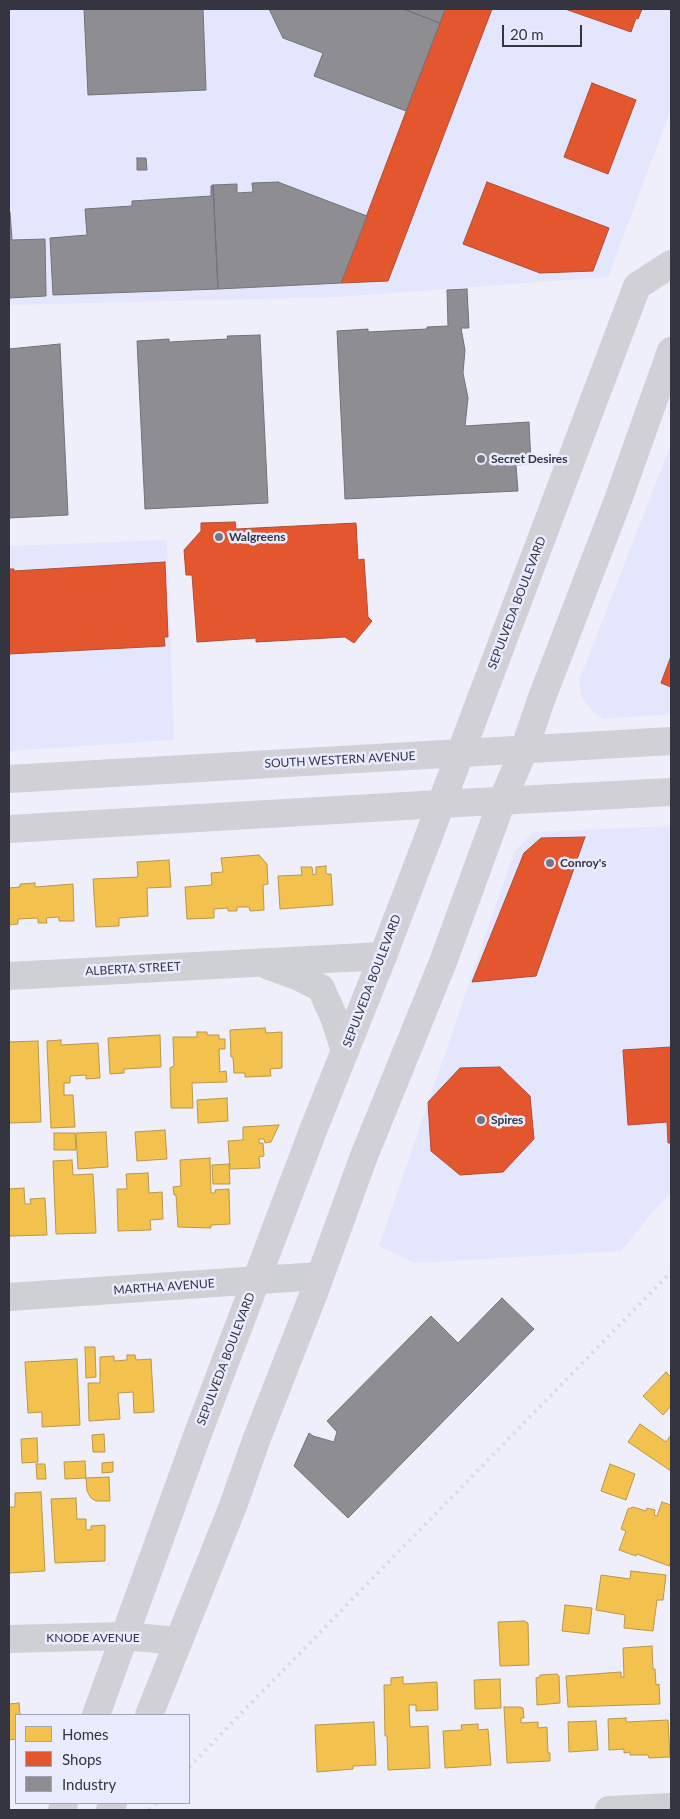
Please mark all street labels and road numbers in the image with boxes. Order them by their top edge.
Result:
street label: SEPULVEDA BOULEVARD [485,534,549,672]
street label: SOUTH WESTERN AVENUE [264,749,416,771]
street label: SEPULVEDA BOULEVARD [340,912,404,1050]
street label: ALBERTA STREET [85,959,181,979]
street label: MARTHA AVENUE [113,1276,215,1298]
street label: SEPULVEDA BOULEVARD [194,1290,258,1428]
street label: KNODE AVENUE [46,1631,140,1645]

